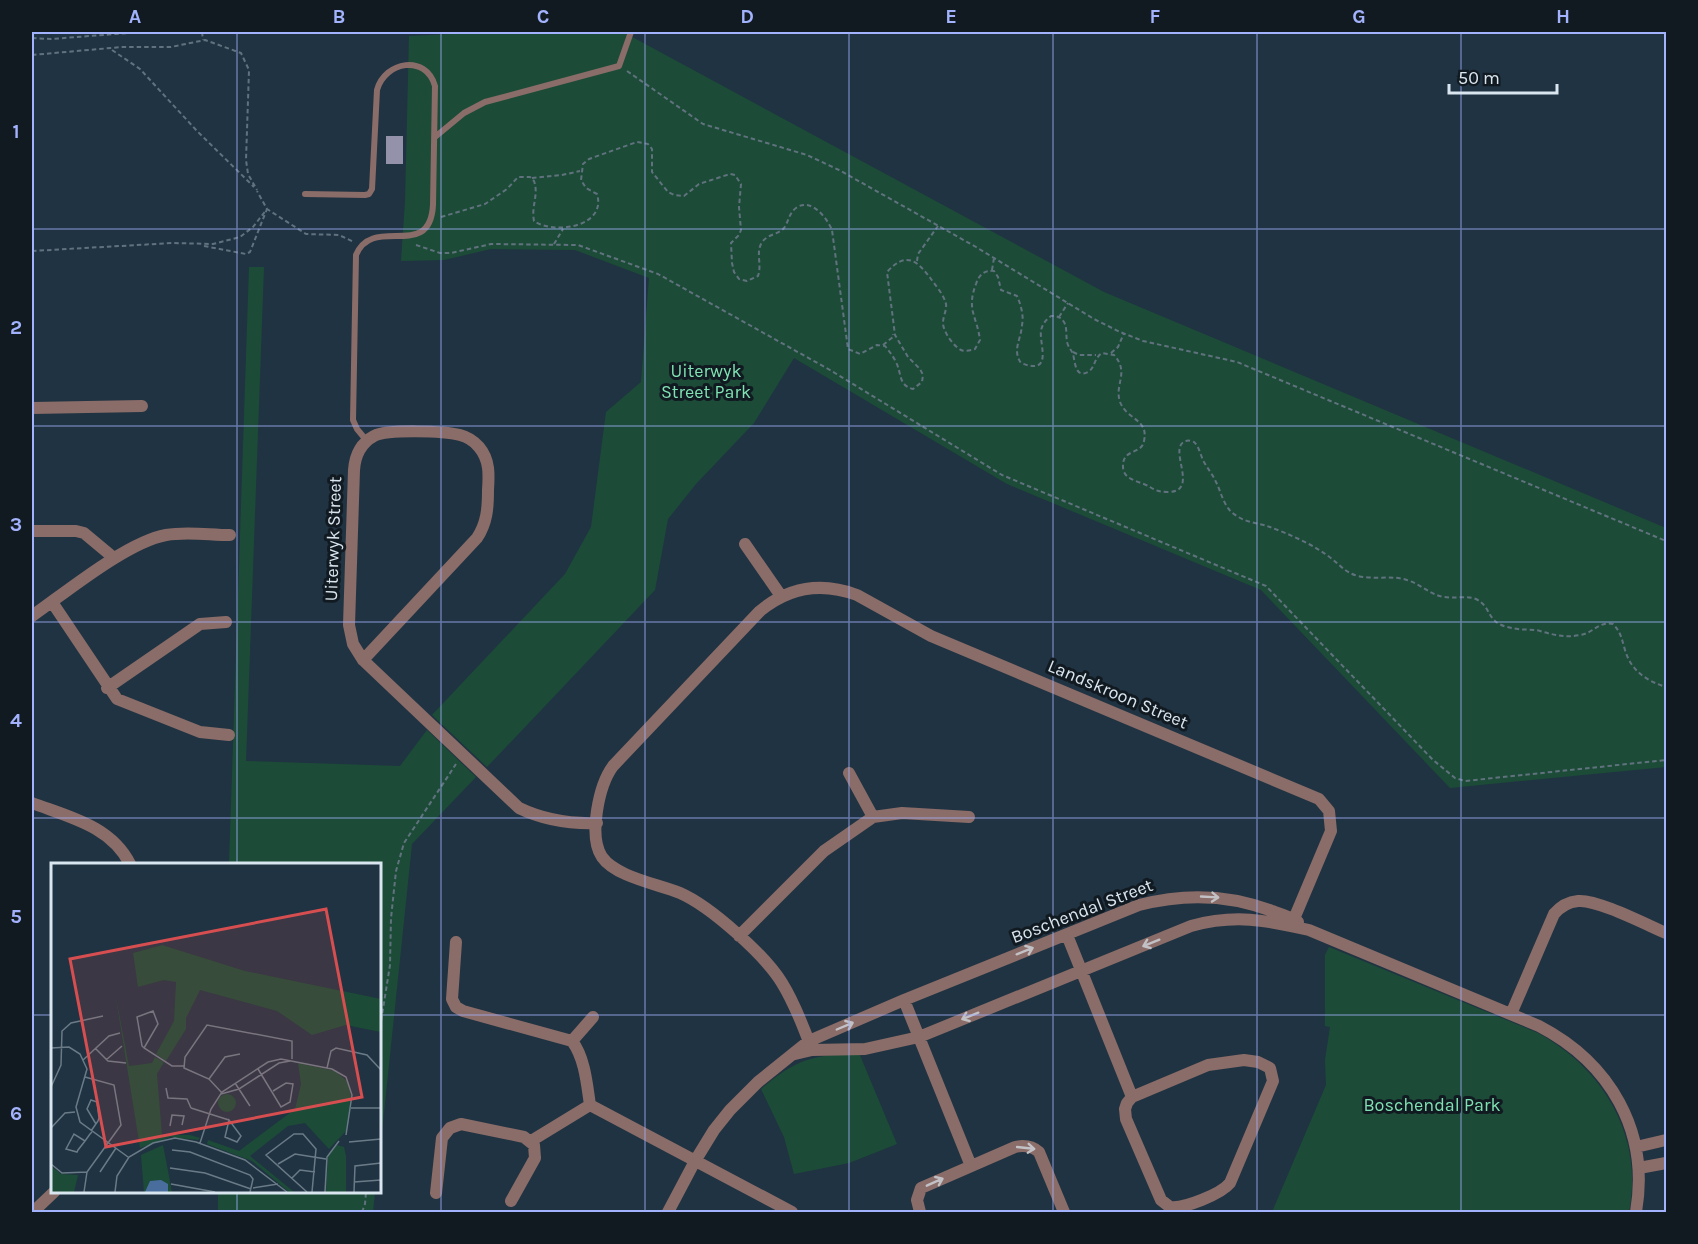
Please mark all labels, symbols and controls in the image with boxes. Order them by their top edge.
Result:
text: A [129,5,142,28]
text: B [333,5,345,28]
text: C [537,5,549,28]
text: D [740,5,754,28]
text: E [945,5,957,28]
text: F [1150,5,1161,28]
text: G [1352,5,1366,28]
text: H [1556,5,1570,28]
scale bar [1449,57,1557,95]
text: 50 m [1458,67,1500,89]
text: 1 [12,120,20,143]
text: 2 [10,316,22,339]
park label: Uiterwyk Street Park [661,360,751,403]
street label: Uiterwyk Street [320,476,346,602]
text: 3 [10,513,22,536]
street label: Landskroon Street [1045,655,1192,734]
text: 4 [10,709,22,732]
inset map [51,863,381,1193]
street label: Boschendal Street [1008,874,1156,948]
one-way arrow [1200,891,1220,902]
text: 5 [10,905,22,928]
one-way arrow [1142,938,1161,949]
one-way arrow [1015,945,1034,956]
one-way arrow [961,1011,980,1022]
one-way arrow [835,1019,853,1031]
park label: Boschendal Park [1363,1094,1501,1116]
text: 6 [10,1102,22,1125]
one-way arrow [1015,1143,1035,1154]
one-way arrow [925,1176,943,1187]

